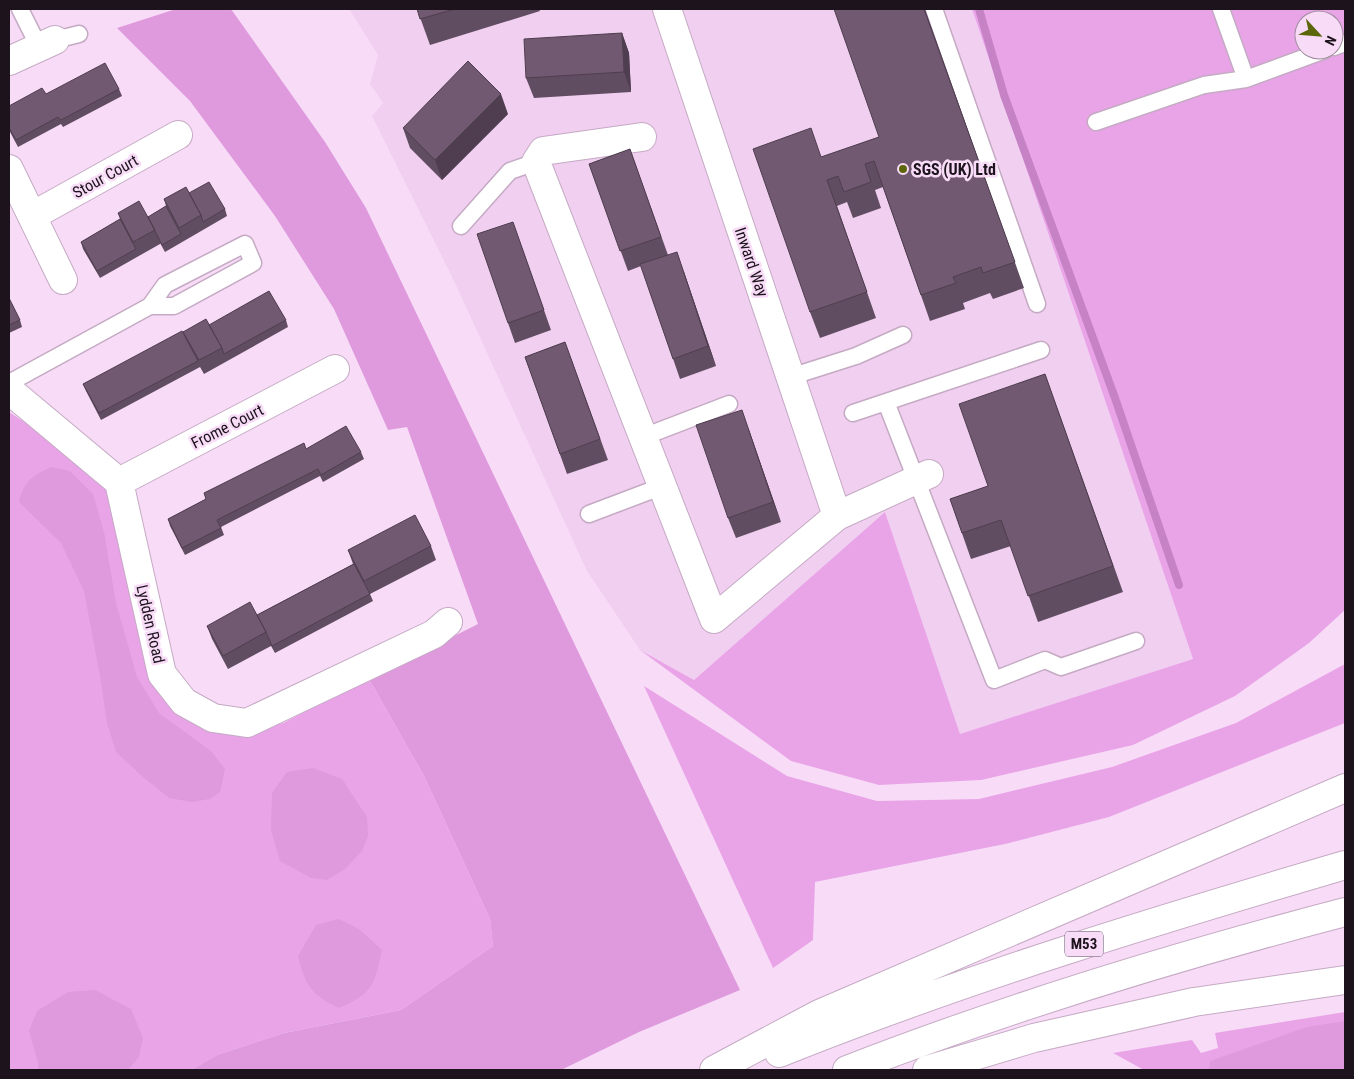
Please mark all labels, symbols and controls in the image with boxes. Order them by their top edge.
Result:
north arrow [1294,10,1344,60]
text: N [1322,33,1340,48]
street label: Stour Court [69,151,142,202]
place label: SGS (UK) Ltd [913,160,996,179]
marker: SGS (UK) Ltd [897,163,909,175]
street label: Inward Way [731,225,772,300]
street label: Frome Court [188,400,267,453]
street label: Lydden Road [132,583,169,665]
road number: M53 [1065,932,1103,956]

